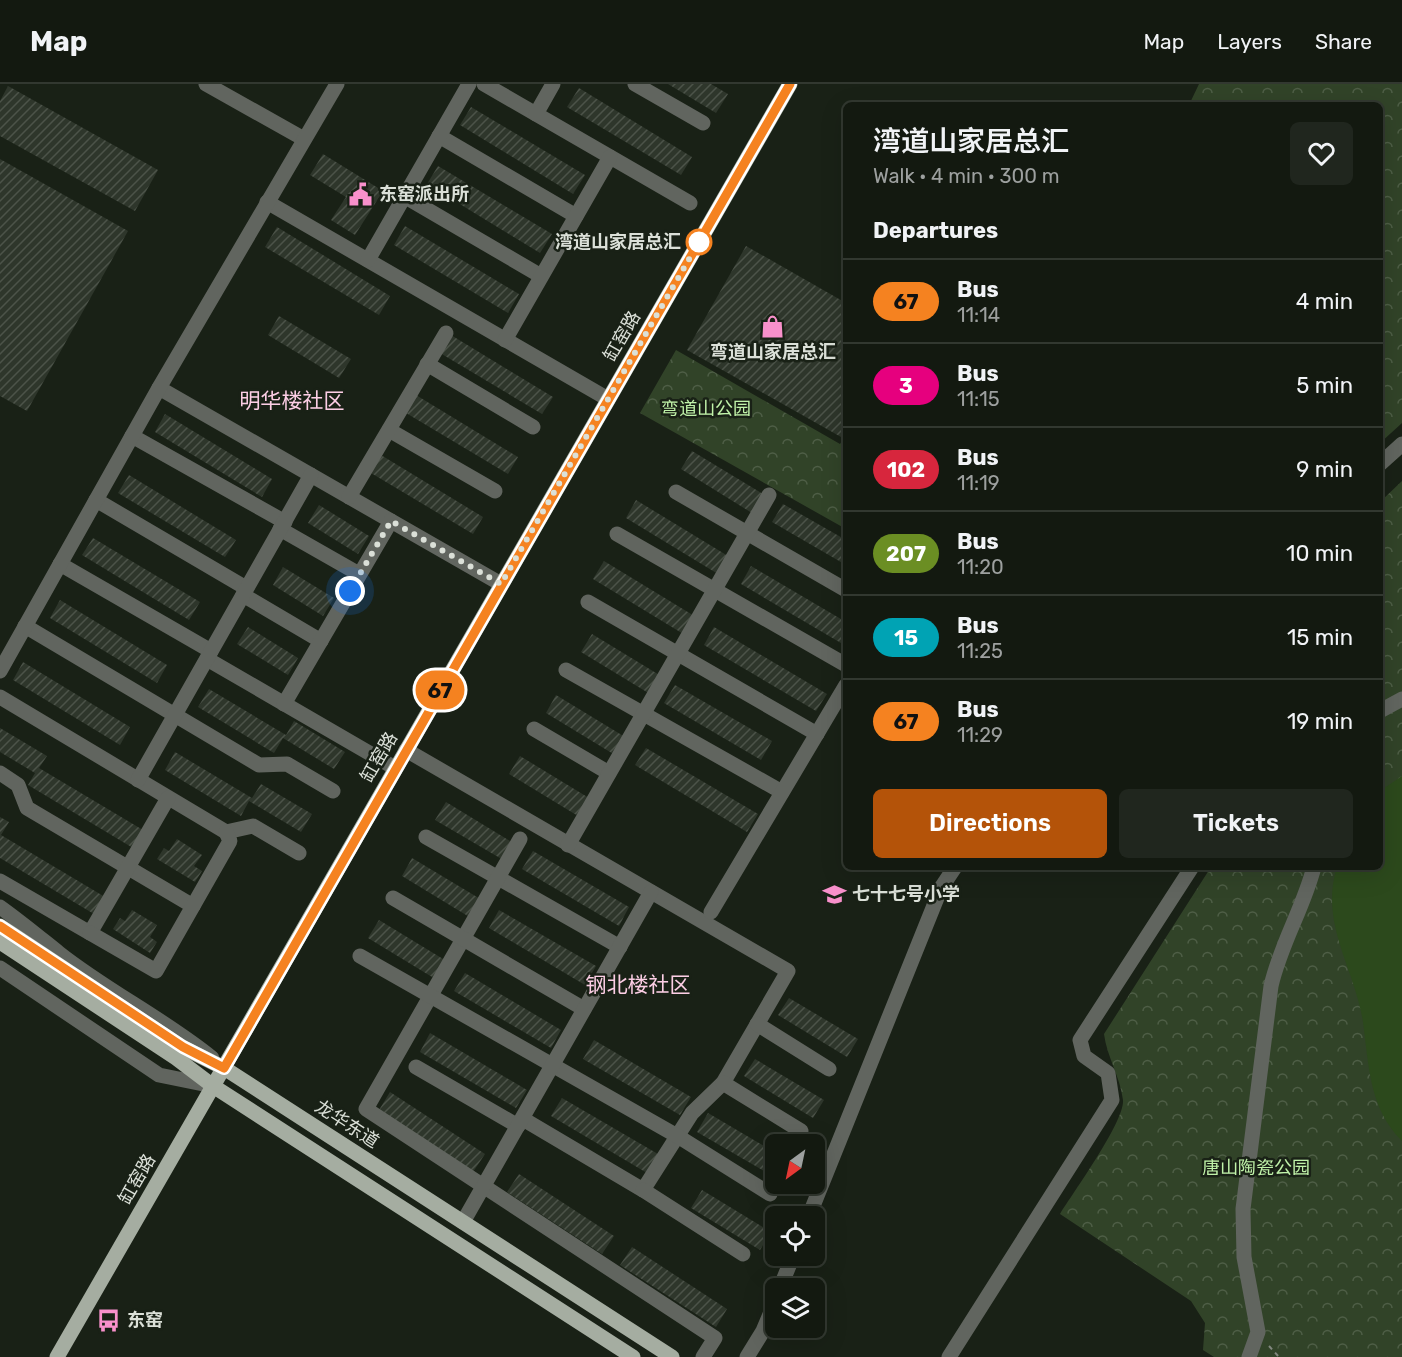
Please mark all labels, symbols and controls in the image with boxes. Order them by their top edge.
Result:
text: Map [30,25,87,58]
text: Map [1143,29,1184,54]
text: Layers [1217,29,1282,54]
text: Share [1315,29,1372,54]
button: heart [1290,122,1353,185]
text: 湾道山家居总汇 [873,125,1069,158]
text: Walk · 4 min · 300 m [873,164,1060,188]
public building icon: 东窑派出所 [348,181,374,207]
place label: 东窑派出所 [379,183,469,205]
text: Departures [873,217,998,244]
marker: 湾道山家居总汇 [686,229,712,255]
place label: 湾道山家居总汇 [555,231,681,253]
text: Bus [957,276,999,303]
text: 4 min [1296,288,1353,315]
text: 67 [894,289,919,314]
text: 11:14 [957,303,1000,327]
street label: 缸窑路 [599,307,645,365]
shop icon: 弯道山家居总汇 [760,313,786,339]
place label: 弯道山家居总汇 [710,341,836,363]
text: Bus [957,360,999,387]
text: 5 min [1296,372,1353,399]
text: 3 [899,373,913,398]
text: 11:15 [957,387,1000,411]
district label: 明华楼社区 [240,388,345,413]
park label: 弯道山公园 [661,398,751,420]
text: Bus [957,444,999,471]
text: 9 min [1296,456,1353,483]
text: 102 [887,457,925,482]
text: 11:19 [957,471,1000,495]
text: Bus [957,528,999,555]
text: 10 min [1286,540,1353,567]
text: 207 [886,541,926,566]
text: 11:20 [957,555,1004,579]
your location [335,576,365,606]
text: Bus [957,612,999,639]
text: 15 min [1287,624,1353,651]
text: 15 [894,625,918,650]
text: 11:25 [957,639,1003,663]
line badge: 67 [413,670,467,710]
text: 67 [428,678,453,703]
text: Bus [957,696,999,723]
text: 19 min [1287,708,1353,735]
text: 67 [894,709,919,734]
text: 11:29 [957,723,1003,747]
street label: 缸窑路 [356,728,402,786]
button: Directions [873,789,1107,858]
button: Tickets [1119,789,1353,858]
school or university icon: 七十七号小学 [821,881,847,907]
place label: 七十七号小学 [852,883,960,905]
district label: 钢北楼社区 [586,972,691,997]
street label: 龙华东道 [311,1095,383,1153]
north arrow [765,1134,825,1194]
map controls [765,1134,825,1338]
street label: 缸窑路 [114,1150,160,1208]
park label: 唐山陶瓷公园 [1202,1157,1310,1179]
button: locate [765,1206,825,1266]
button: layers [765,1278,825,1338]
bus stop icon: 东窑 [96,1307,122,1333]
place label: 东窑 [127,1309,163,1331]

